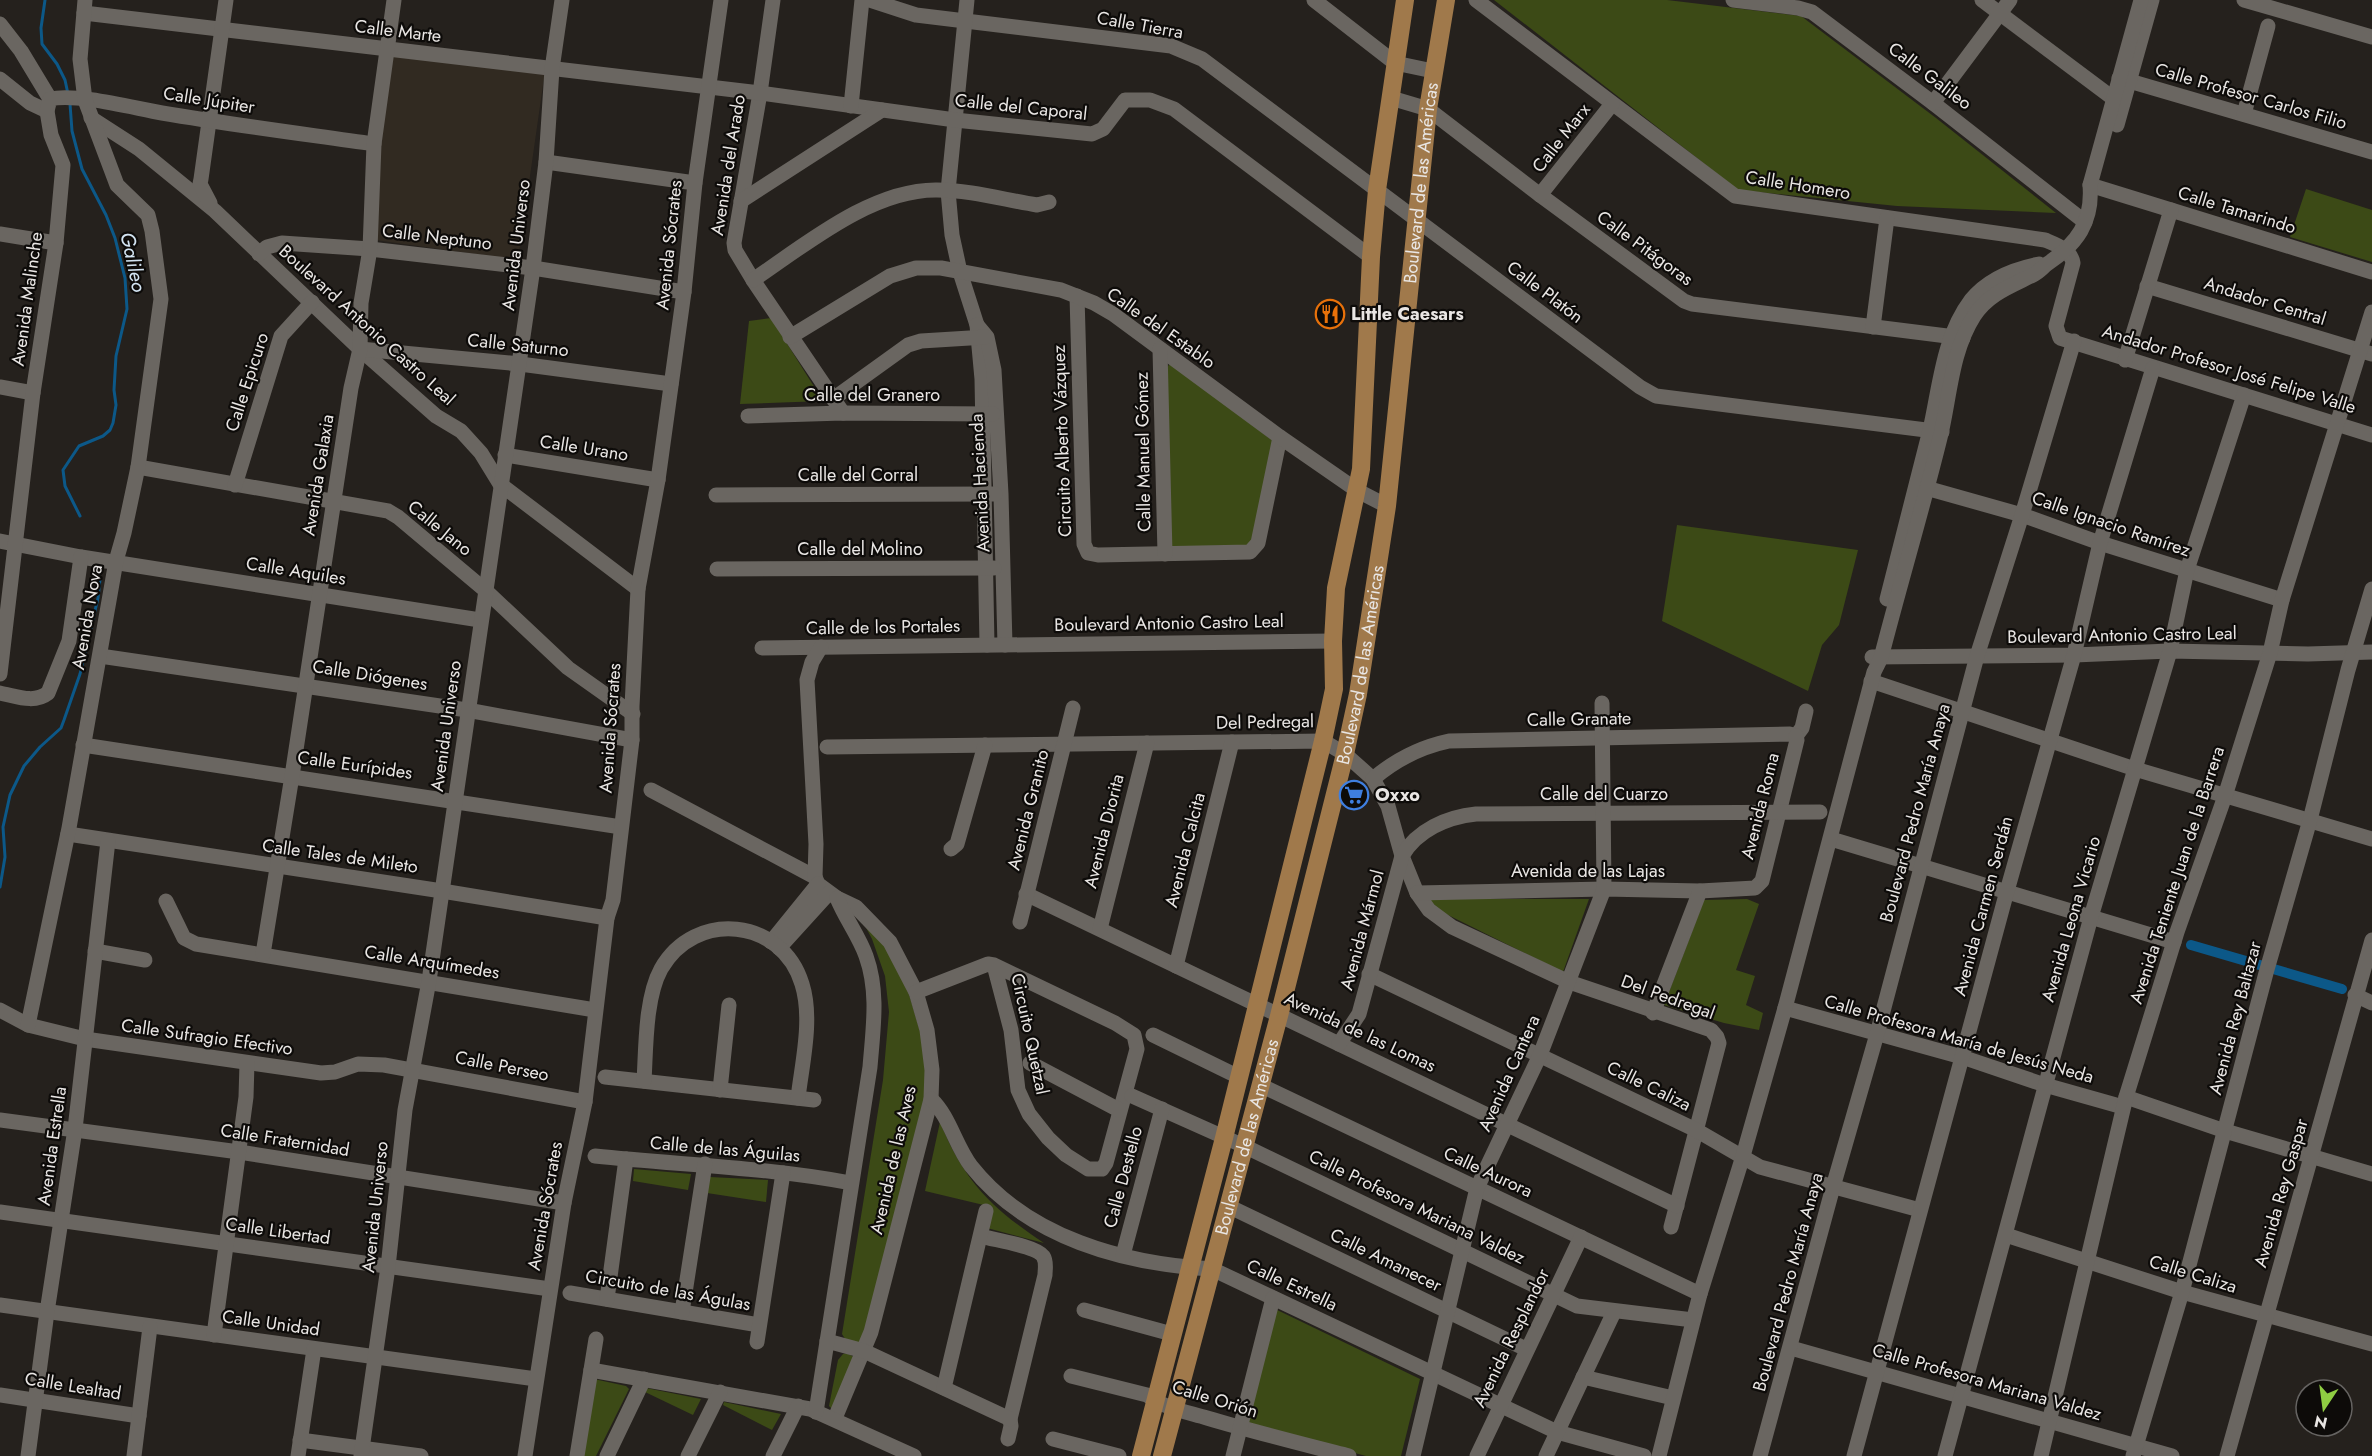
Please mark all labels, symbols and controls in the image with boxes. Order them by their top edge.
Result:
street label: Calle Tierra [1095,5,1185,45]
street label: Calle Marte [353,13,443,49]
street label: Calle Galileo [1883,36,1977,116]
street label: Calle Profesor Carlos Filio [2152,56,2350,136]
street label: Calle Júpiter [161,80,257,120]
street label: Boulevard de las Américas [1397,80,1445,285]
street label: Calle del Caporal [953,87,1089,127]
street label: Avenida del Arado [704,93,752,237]
street label: Calle Marx [1526,98,1597,178]
street label: Calle Homero [1744,164,1852,206]
street label: Avenida Universo [495,178,537,312]
street label: Avenida Sócrates [649,179,689,311]
street label: Calle Tamarindo [2175,180,2299,240]
street label: Calle Pitágoras [1591,204,1699,292]
street label: Calle Neptuno [381,217,494,257]
water label: Galileo [113,229,154,295]
street label: Avenida Malinche [5,230,49,368]
street label: Boulevard Antonio Castro Leal [273,239,461,411]
street label: Calle Platón [1501,254,1589,330]
street label: Andador Central [2201,270,2329,332]
street label: Calle del Establo [1101,281,1221,375]
restaurant icon: Little Caesars [1314,298,1346,330]
place label: Little Caesars [1351,301,1464,327]
street label: Andador Profesor José Felipe Valle [2099,318,2359,420]
street label: Calle Saturno [466,327,570,363]
street label: Calle Epicuro [219,329,275,435]
street label: Circuito Alberto Vázquez [1046,344,1078,537]
street label: Calle Manuel Gómez [1129,371,1157,532]
street label: Calle del Granero [804,382,940,408]
street label: Avenida Galaxia [296,412,340,538]
street label: Avenida Hacienda [963,413,997,553]
street label: Calle Urano [538,428,630,468]
street label: Calle del Corral [798,462,918,488]
street label: Calle Ignacio Ramírez [2028,485,2194,564]
street label: Calle Jano [402,494,478,562]
street label: Calle del Molino [797,536,923,562]
street label: Calle Aquiles [244,550,348,592]
street label: Avenida Nova [65,562,109,672]
street label: Boulevard de las Américas [1330,563,1391,767]
street label: Boulevard Antonio Castro Leal [1054,608,1284,638]
street label: Calle de los Portales [806,613,960,641]
street label: Boulevard Antonio Castro Leal [2007,620,2237,650]
street label: Calle Diógenes [311,653,429,697]
street label: Avenida Universo [424,659,468,793]
street label: Avenida Sócrates [592,662,628,794]
street label: Boulevard Pedro María Anaya [1873,701,1957,925]
street label: Calle Granate [1527,705,1631,733]
street label: Del Pedregal [1216,708,1314,736]
street label: Avenida Teniente Juan de la Barrera [2123,743,2231,1007]
street label: Calle Eurípides [296,744,414,786]
street label: Avenida Granito [1000,747,1056,873]
street label: Avenida Roma [1734,750,1786,862]
street label: Avenida Diorita [1077,771,1131,891]
supermarket icon: Oxxo [1338,779,1370,811]
street label: Calle del Cuarzo [1540,781,1668,807]
place label: Oxxo [1375,782,1420,808]
street label: Avenida Calcita [1158,790,1212,910]
street label: Avenida Carmen Serdán [1946,813,2020,999]
street label: Calle Tales de Mileto [260,832,420,880]
street label: Avenida Leona Vicario [2035,833,2107,1005]
street label: Avenida de las Lajas [1511,858,1665,884]
street label: Avenida Mármol [1333,867,1391,993]
street label: Avenida Rey Baltazar [2202,938,2268,1098]
street label: Calle Arquímedes [363,939,501,985]
street label: Del Pedregal [1617,968,1719,1026]
street label: Circuito Quetzal [1004,971,1056,1097]
street label: Avenida de las Lomas [1280,985,1440,1079]
street label: Calle Profesora María de Jesús Neda [1821,988,2097,1090]
street label: Avenida Cantera [1472,1011,1546,1135]
street label: Calle Sufragio Efectivo [120,1012,295,1062]
street label: Boulevard de las Américas [1208,1036,1285,1238]
street label: Calle Perseo [453,1044,551,1088]
street label: Calle Caliza [1603,1054,1695,1118]
street label: Avenida de las Aves [863,1083,923,1237]
street label: Avenida Estrella [31,1085,73,1207]
street label: Avenida Rey Gaspar [2247,1115,2315,1270]
street label: Calle Fraternidad [219,1117,351,1163]
street label: Calle Destello [1097,1123,1149,1231]
street label: Calle de las Águilas [649,1129,801,1169]
street label: Avenida Universo [355,1140,395,1274]
street label: Avenida Sócrates [521,1140,569,1272]
street label: Calle Aurora [1439,1140,1537,1204]
street label: Calle Profesora Mariana Valdez [1305,1143,1530,1271]
street label: Boulevard Pedro María Anaya [1746,1170,1830,1394]
street label: Calle Libertad [224,1211,332,1251]
street label: Calle Amanecer [1326,1222,1447,1299]
street label: Calle Caliza [2146,1248,2240,1300]
street label: Calle Estrella [1242,1253,1342,1317]
street label: Circuito de las Águlas [583,1263,753,1317]
street label: Avenida Resplandor [1466,1263,1556,1412]
street label: Calle Unidad [220,1303,322,1343]
street label: Calle Profesora Mariana Valdez [1869,1337,2105,1427]
street label: Calle Lealtad [23,1366,123,1406]
street label: Calle Orión [1169,1374,1261,1424]
north arrow [2294,1378,2354,1438]
text: N [2312,1409,2330,1435]

